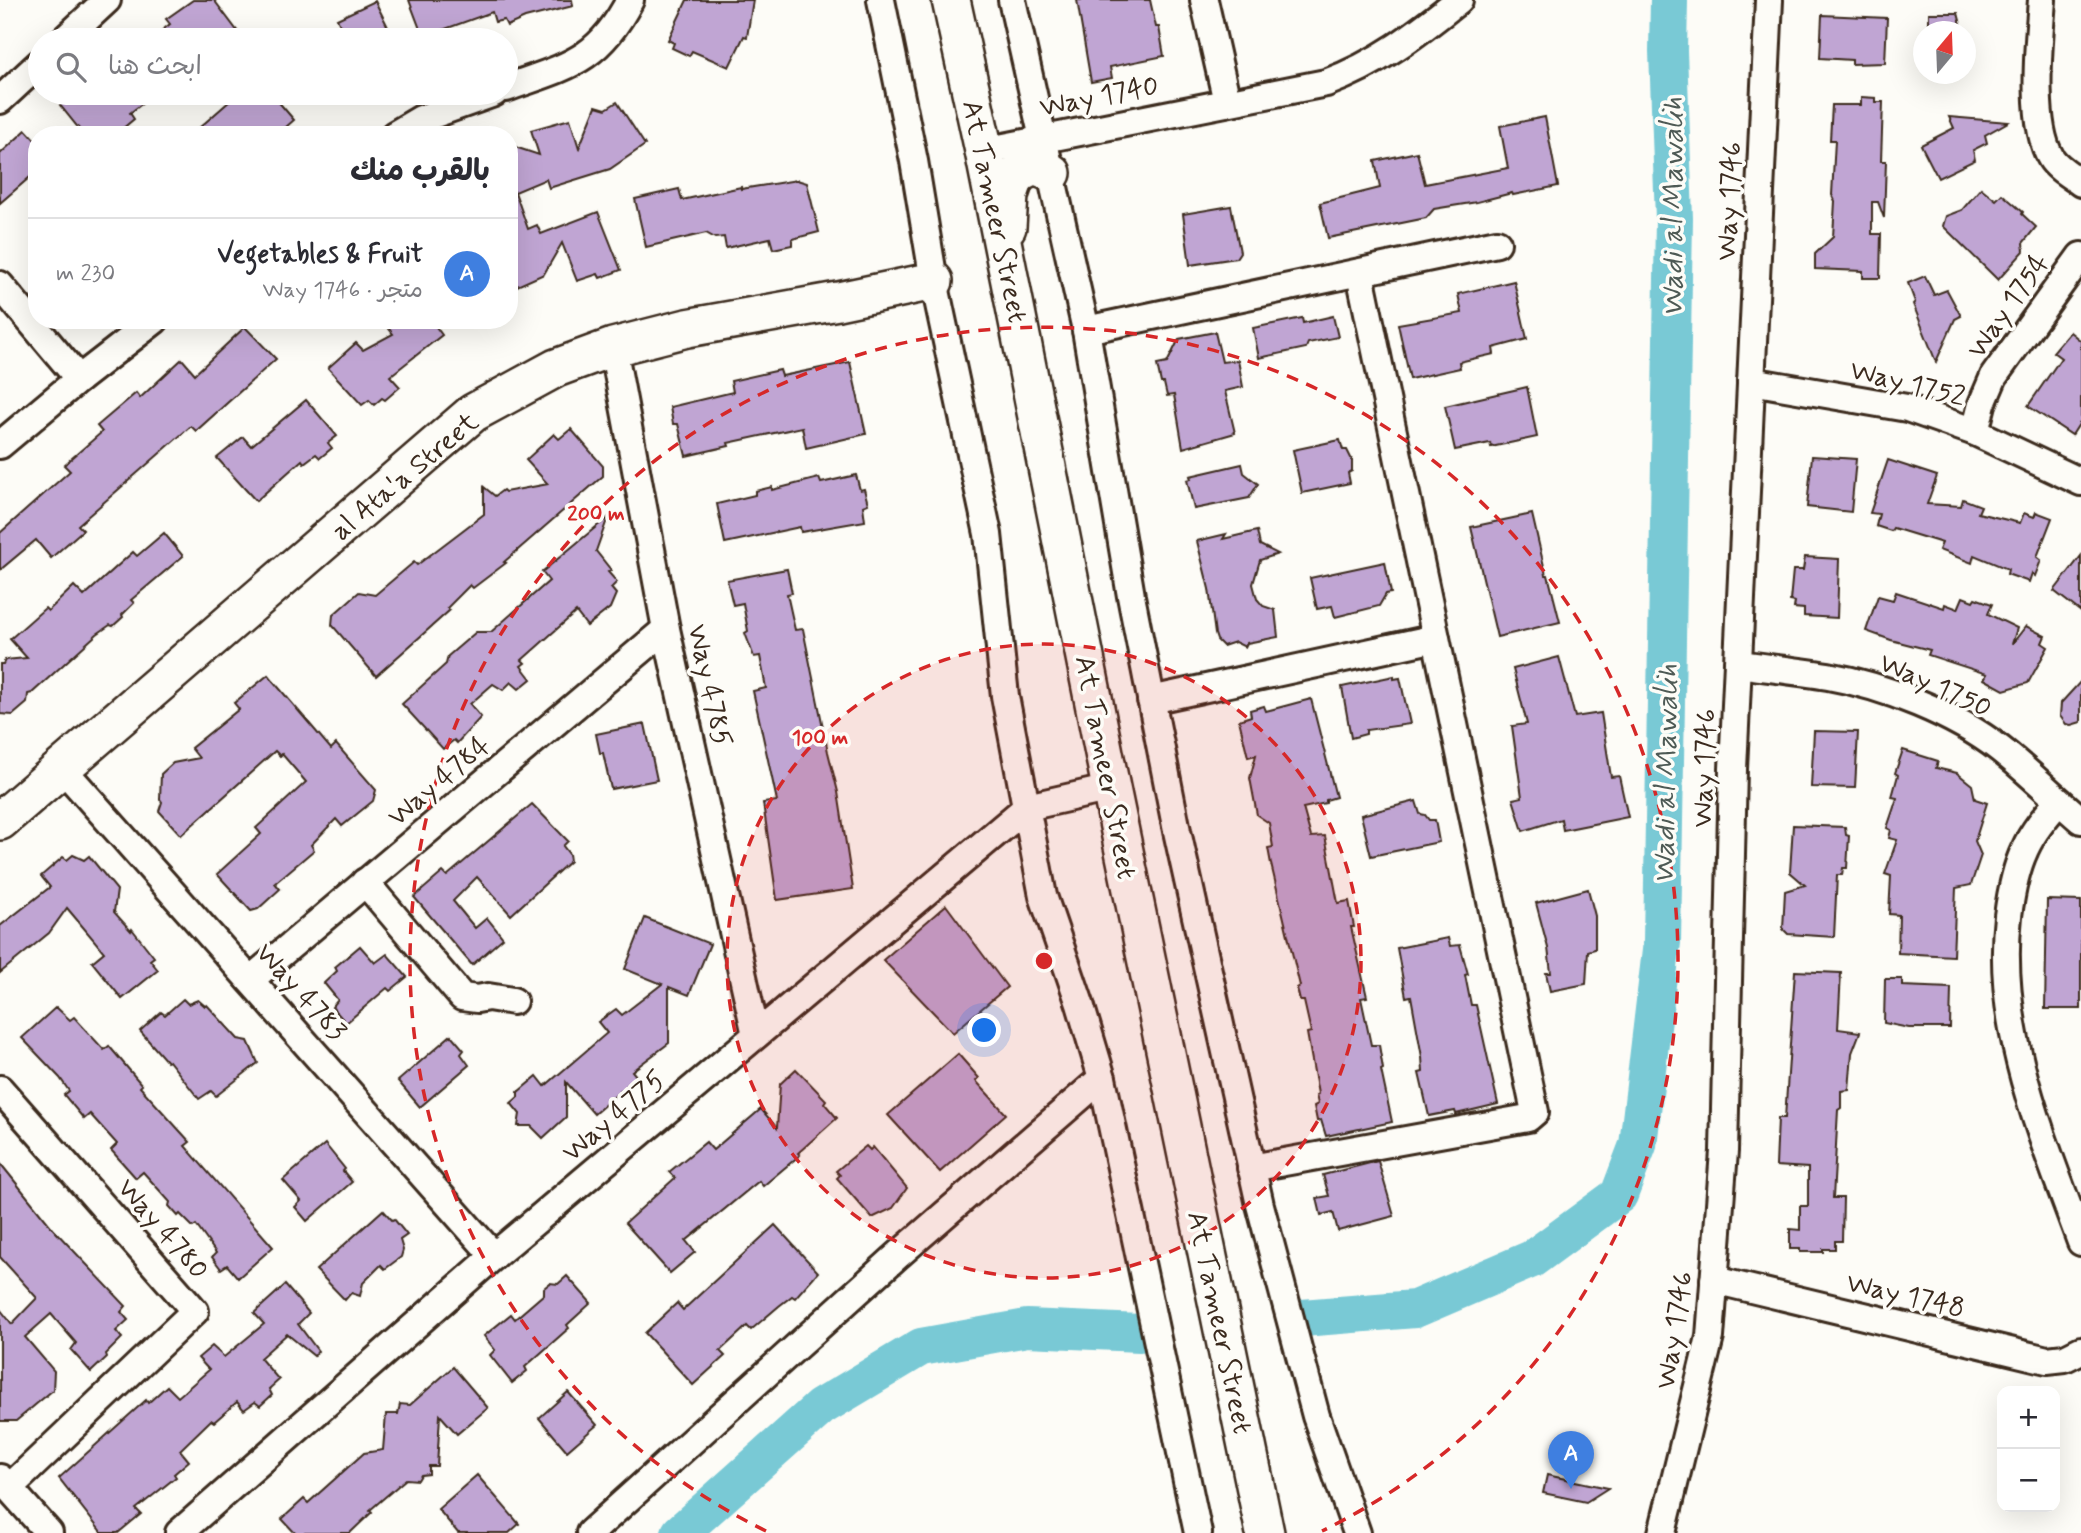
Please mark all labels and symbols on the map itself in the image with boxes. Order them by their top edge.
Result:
north arrow [1913,21,1976,84]
street label: Way 1740 [1037,68,1162,127]
street label: At Tameer Street [952,97,1035,326]
water label: Wadi al Mawalih [1654,97,1693,317]
street label: Way 1746 [1709,141,1752,262]
street label: Way 1754 [1959,247,2059,366]
street label: Way 1752 [1846,352,1969,417]
street label: al Ata'a Street [324,404,487,549]
text: 200 m [567,500,625,528]
street label: Way 4785 [678,621,740,750]
street label: Way 1750 [1873,645,1997,727]
street label: At Tameer Street [1065,653,1144,882]
water label: Wadi al Mawalih [1645,663,1688,885]
street label: Way 1746 [1685,708,1726,828]
text: 100 m [792,724,848,752]
street label: Way 4784 [380,728,499,836]
street label: Way 4783 [246,936,354,1050]
centre of rings [1032,949,1056,973]
your location [967,1013,1001,1047]
street label: Way 4775 [555,1063,674,1171]
street label: Way 4780 [108,1171,216,1288]
street label: At Tameer Street [1177,1208,1260,1437]
street label: Way 1748 [1843,1265,1968,1328]
street label: Way 1746 [1648,1269,1703,1392]
pin: A [1548,1431,1594,1489]

